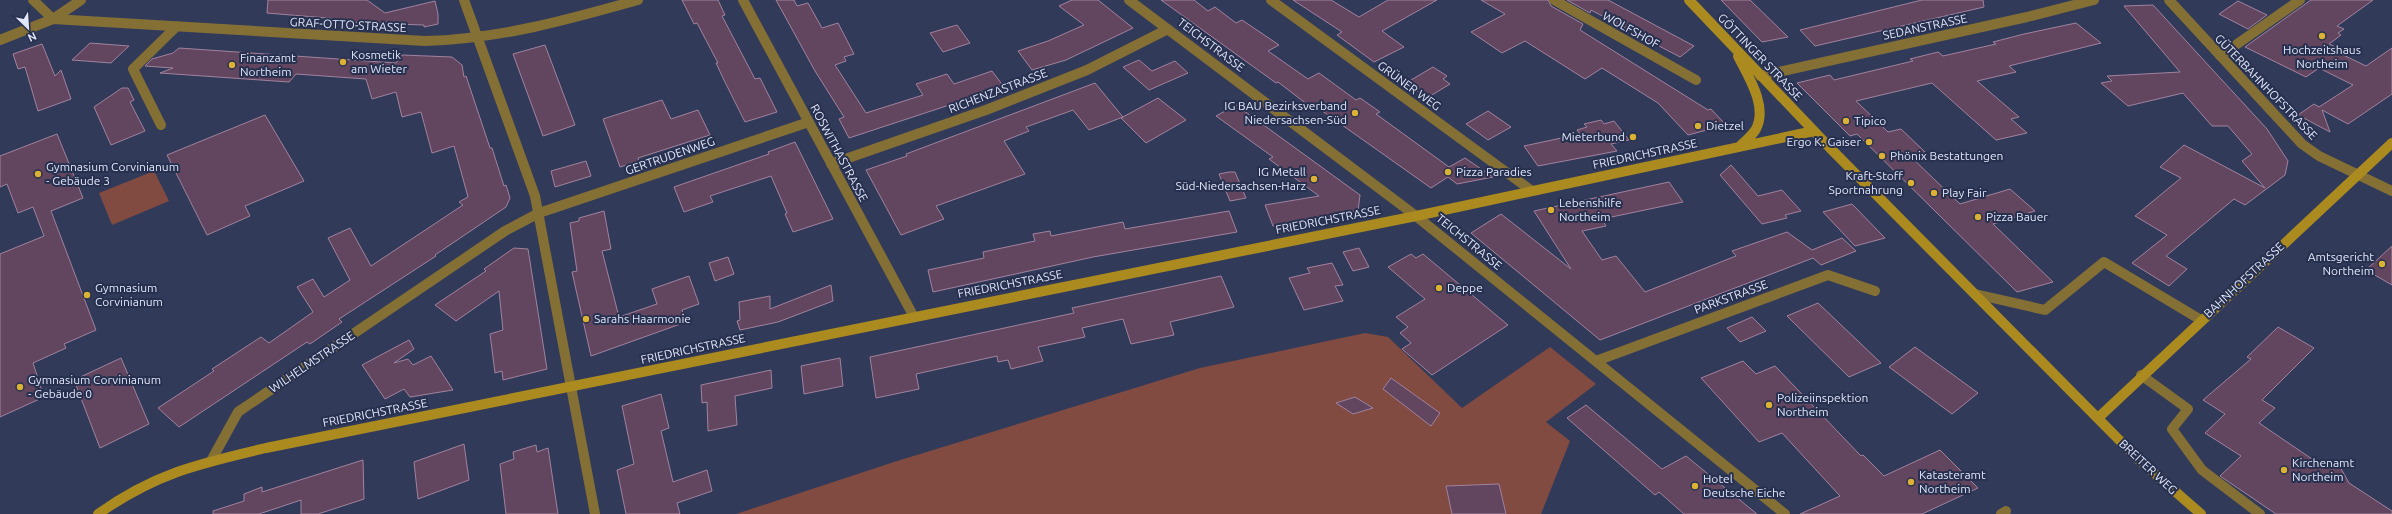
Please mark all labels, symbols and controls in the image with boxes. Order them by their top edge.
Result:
north arrow [8,8,48,48]
street label: WOLFSHOF [1600,9,1662,51]
street label: GÖTTINGER STRASSE [1716,11,1805,103]
street label: SEDANSTRASSE [1882,11,1968,42]
street label: GRAF-OTTO-STRASSE [289,15,407,34]
street label: TEICHSTRASSE [1175,15,1247,74]
text: N [26,30,38,44]
street label: GÜTERBAHNHOFSTRASSE [2213,31,2320,142]
marker: Hochzeitshaus Northeim [2317,31,2327,41]
place label: Hochzeitshaus Northeim [2283,43,2361,70]
place label: Kosmetik am Wieter [351,48,407,75]
place label: Finanzamt Northeim [240,51,296,78]
marker: Kosmetik am Wieter [338,57,348,67]
street label: GRÜNER WEG [1375,58,1443,113]
marker: Finanzamt Northeim [227,60,237,70]
street label: RICHENZASTRASSE [947,66,1049,115]
place label: IG BAU Bezirksverband Niedersachsen-Süd [1224,99,1347,126]
street label: ROSWITHASTRASSE [808,102,871,204]
marker: IG BAU Bezirksverband Niedersachsen-Süd [1350,108,1360,118]
place label: Tipico [1854,114,1886,127]
marker: Tipico [1841,116,1851,126]
place label: Dietzel [1706,119,1744,132]
marker: Dietzel [1693,121,1703,131]
place label: Mieterbund [1561,130,1625,143]
marker: Mieterbund [1628,132,1638,142]
street label: GERTRUDENWEG [623,134,716,177]
place label: Ergo K. Gaiser [1786,135,1861,148]
street label: FRIEDRICHSTRASSE [1591,136,1699,171]
marker: Ergo K. Gaiser [1864,137,1874,147]
place label: Phönix Bestattungen [1890,149,2003,162]
marker: Phönix Bestattungen [1877,151,1887,161]
place label: Gymnasium Corvinianum - Gebäude 3 [46,160,179,187]
place label: IG Metall Süd-Niedersachsen-Harz [1175,165,1306,192]
place label: Pizza Paradies [1456,165,1532,178]
marker: Pizza Paradies [1443,167,1453,177]
marker: Gymnasium Corvinianum - Gebäude 3 [33,169,43,179]
place label: Kraft-Stoff Sportnahrung [1828,169,1904,196]
marker: IG Metall Süd-Niedersachsen-Harz [1309,174,1319,184]
marker: Kraft-Stoff Sportnahrung [1906,178,1916,188]
place label: Play Fair [1942,186,1987,199]
marker: Play Fair [1929,188,1939,198]
place label: Lebenshilfe Northeim [1559,196,1622,223]
street label: FRIEDRICHSTRASSE [1274,203,1382,236]
marker: Lebenshilfe Northeim [1546,205,1556,215]
place label: Pizza Bauer [1986,210,2048,223]
street label: TEICHSTRASSE [1434,211,1505,272]
marker: Pizza Bauer [1973,212,1983,222]
street label: BAHNHOFSTRASSE [2201,239,2286,320]
place label: Amtsgericht Northeim [2308,250,2374,277]
marker: Amtsgericht Northeim [2377,259,2387,269]
street label: FRIEDRICHSTRASSE [956,267,1064,300]
street label: PARKSTRASSE [1692,277,1770,316]
place label: Gymnasium Corvinianum [95,281,163,308]
place label: Deppe [1447,281,1483,294]
marker: Deppe [1434,283,1444,293]
marker: Gymnasium Corvinianum [82,290,92,300]
place label: Sarahs Haarmonie [594,312,691,325]
marker: Sarahs Haarmonie [581,314,591,324]
street label: WILHELMSTRASSE [267,328,357,395]
street label: FRIEDRICHSTRASSE [639,331,747,366]
place label: Gymnasium Corvinianum - Gebäude 0 [28,373,161,400]
marker: Gymnasium Corvinianum - Gebäude 0 [15,382,25,392]
place label: Polizeiinspektion Northeim [1777,391,1868,418]
street label: FRIEDRICHSTRASSE [321,396,429,429]
marker: Polizeiinspektion Northeim [1764,400,1774,410]
street label: BREITER WEG [2117,437,2180,497]
place label: Kirchenamt Northeim [2292,456,2354,483]
marker: Kirchenamt Northeim [2279,465,2289,475]
place label: Katasteramt Northeim [1919,468,1986,495]
place label: Hotel Deutsche Eiche [1703,472,1785,499]
marker: Katasteramt Northeim [1906,477,1916,487]
marker: Hotel Deutsche Eiche [1690,481,1700,491]

